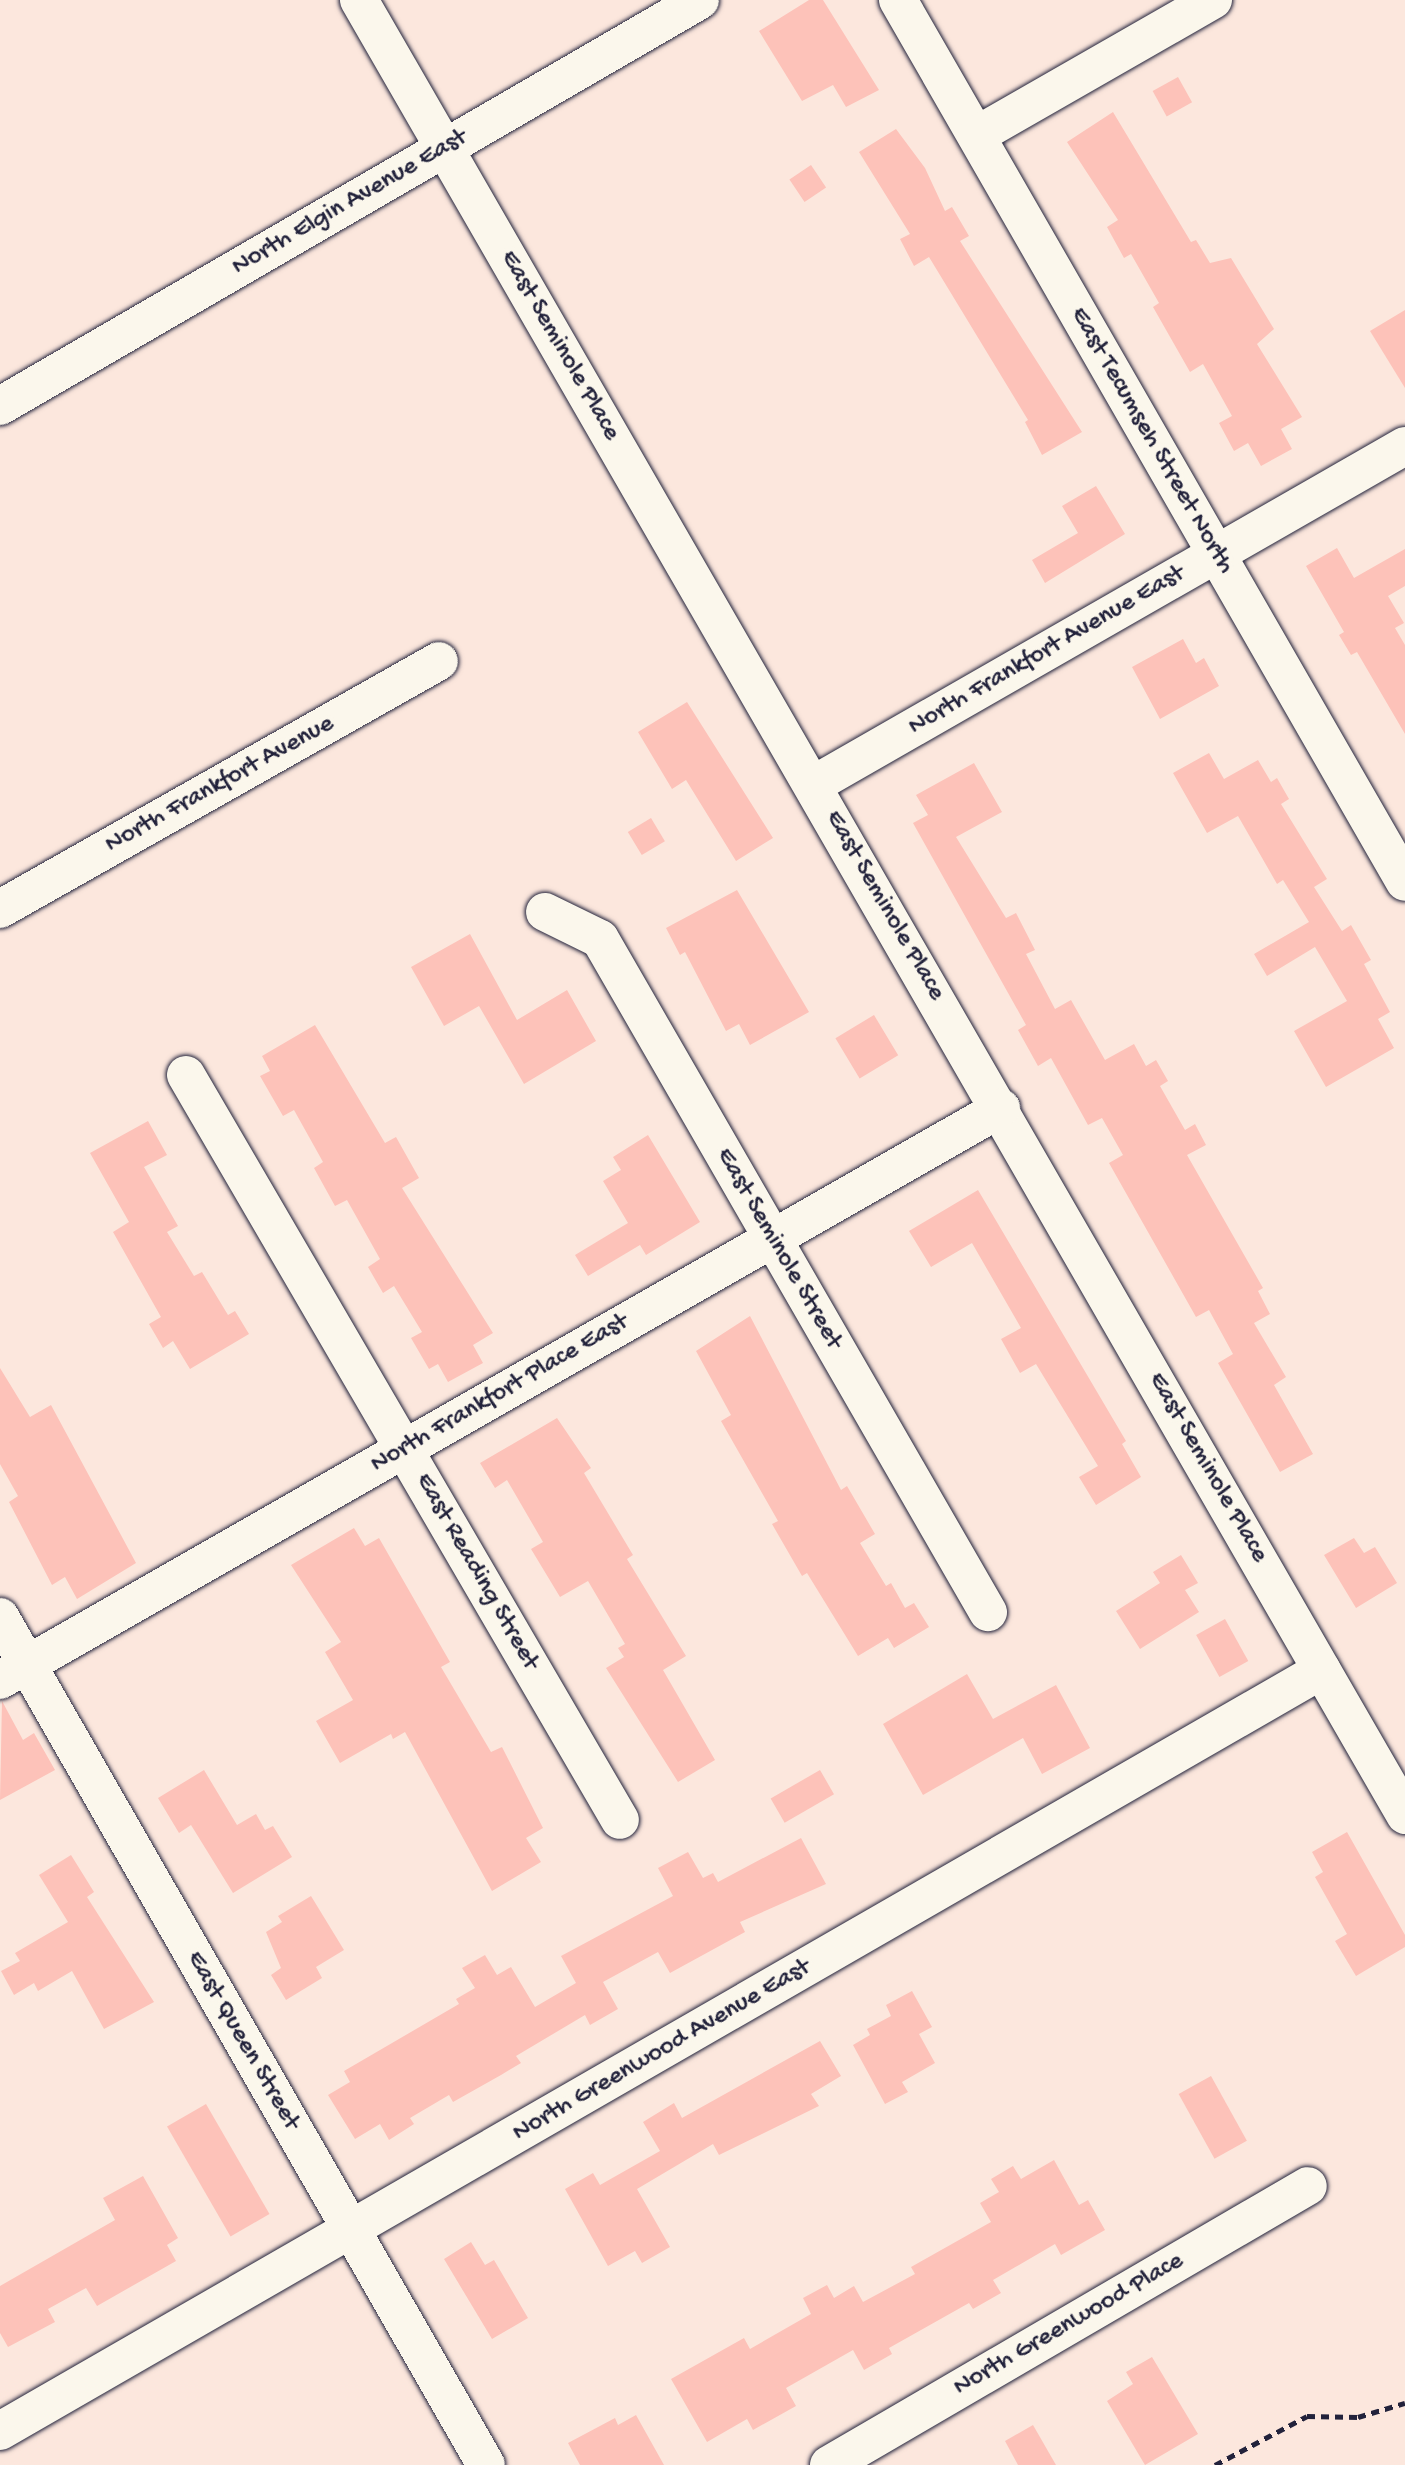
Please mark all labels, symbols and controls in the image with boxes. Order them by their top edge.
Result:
street label: North Elgin Avenue East [227,123,473,283]
street label: East Seminole Place [492,245,626,447]
street label: East Tecumseh Street North [1062,302,1240,580]
street label: North Frankfort Avenue East [903,559,1191,743]
street label: North Frankfort Avenue [100,709,340,861]
street label: East Seminole Place [817,805,951,1007]
street label: East Seminole Street [708,1143,848,1355]
street label: North Frankfort Place East [366,1307,634,1481]
street label: East Seminole Place [1140,1367,1274,1569]
street label: East Reading Street [407,1468,545,1676]
street label: East Queen Street [178,1946,306,2136]
street label: North Greenwood Avenue East [507,1953,817,2149]
street label: North Greenwood Place [948,2246,1190,2404]

